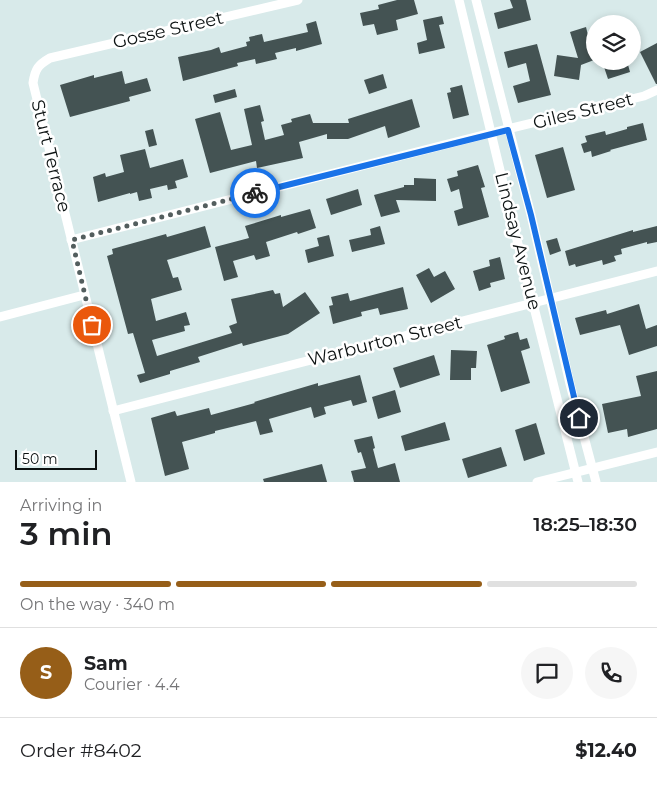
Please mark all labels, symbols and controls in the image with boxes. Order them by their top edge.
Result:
street label: Gosse Street [111,7,225,53]
map controls [586,15,641,70]
button: layers [586,15,641,70]
street label: Giles Street [531,88,635,134]
street label: Sturt Terrace [26,97,76,215]
courier [230,168,280,218]
street label: Lindsay Avenue [490,170,546,312]
icon: bike [241,179,269,207]
pin [71,304,113,346]
icon: bag [78,311,106,339]
street label: Warburton Street [306,311,464,371]
pin [558,397,600,439]
icon: home [565,404,593,432]
scale bar [15,447,98,470]
text: 50 m [22,450,58,468]
text: Arriving in [20,496,102,515]
text: 18:25–18:30 [533,513,637,536]
text: 3 min [20,514,112,553]
text: On the way · 340 m [20,595,175,614]
button: chat [521,647,573,699]
button: phone [585,647,637,699]
text: Sam [84,652,128,675]
text: S [40,661,52,684]
text: Courier · 4.4 [84,675,180,694]
text: Order #8402 [20,739,142,762]
text: $12.40 [575,739,637,762]

